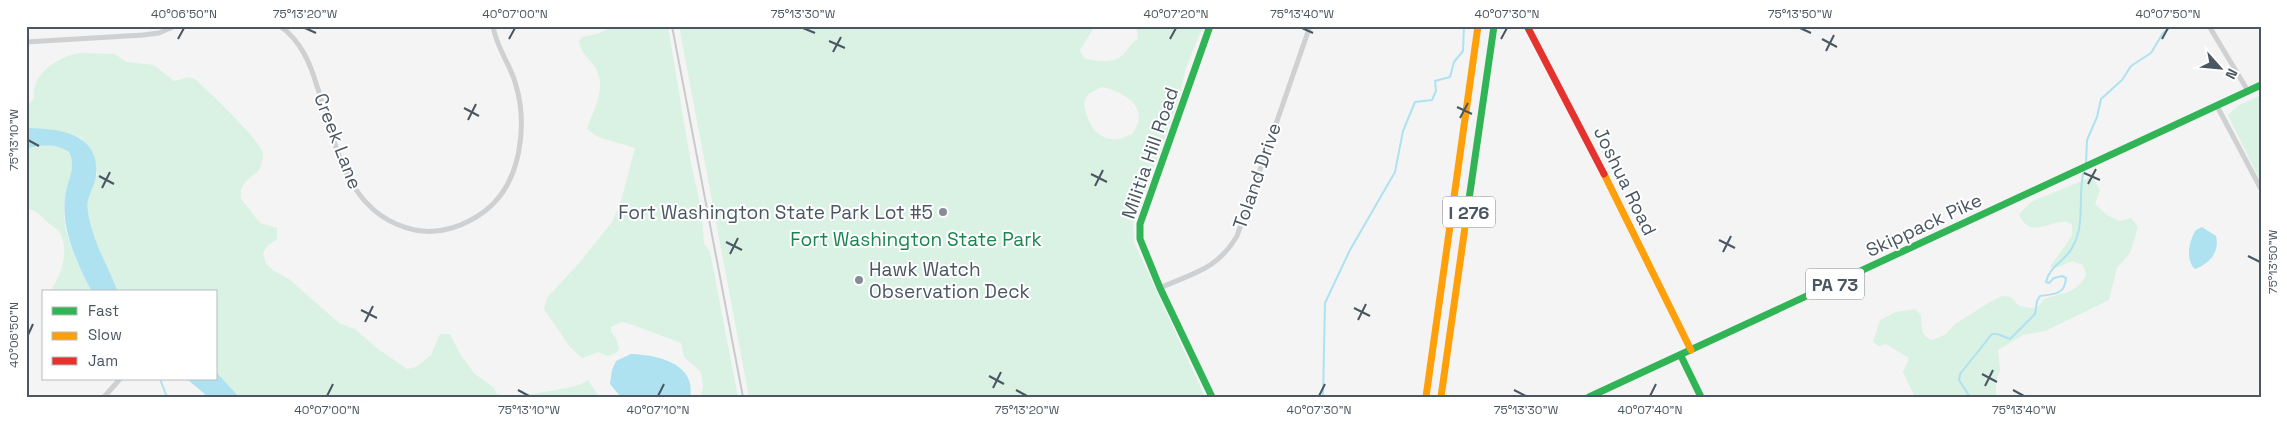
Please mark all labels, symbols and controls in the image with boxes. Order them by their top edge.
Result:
text: 40°06'50"N [151,6,217,22]
text: 75°13'20"W [273,6,338,22]
text: 40°07'00"N [482,6,548,22]
text: 75°13'30"W [771,6,836,22]
text: 40°07'20"N [1143,6,1209,22]
text: 75°13'40"W [1270,6,1335,22]
text: 40°07'30"N [1474,6,1540,22]
text: 75°13'50"W [1768,6,1833,22]
text: 40°07'50"N [2136,6,2200,22]
north arrow [2194,42,2244,92]
text: N [2221,66,2242,82]
street label: Militia Hill Road [1116,84,1184,222]
street label: Creek Lane [308,89,368,193]
text: 75°13'10"W [6,108,22,171]
street label: Toland Drive [1227,120,1287,232]
street label: Joshua Road [1588,122,1662,240]
street label: Skippack Pike [1862,187,1986,263]
road number: I 276 [1443,196,1495,228]
place label: Fort Washington State Park Lot #5 [618,200,933,225]
marker: Fort Washington State Park Lot #5 [937,206,949,218]
park label: Fort Washington State Park [790,227,1042,252]
text: 75°13'50"W [2265,229,2281,294]
place label: Hawk Watch Observation Deck [869,257,1030,304]
road number: PA 73 [1806,268,1864,300]
marker: Hawk Watch Observation Deck [853,274,865,286]
legend [42,290,218,380]
text: Fast [88,301,119,320]
text: 40°06'50"N [6,302,22,368]
text: Slow [88,325,122,344]
text: Jam [88,351,118,370]
text: 40°07'00"N [294,402,360,418]
text: 75°13'10"W [498,402,561,418]
text: 40°07'10"N [627,402,689,418]
text: 75°13'20"W [995,402,1060,418]
text: 40°07'30"N [1286,402,1352,418]
text: 75°13'30"W [1494,402,1559,418]
text: 40°07'40"N [1618,402,1682,418]
text: 75°13'40"W [1992,402,2057,418]

